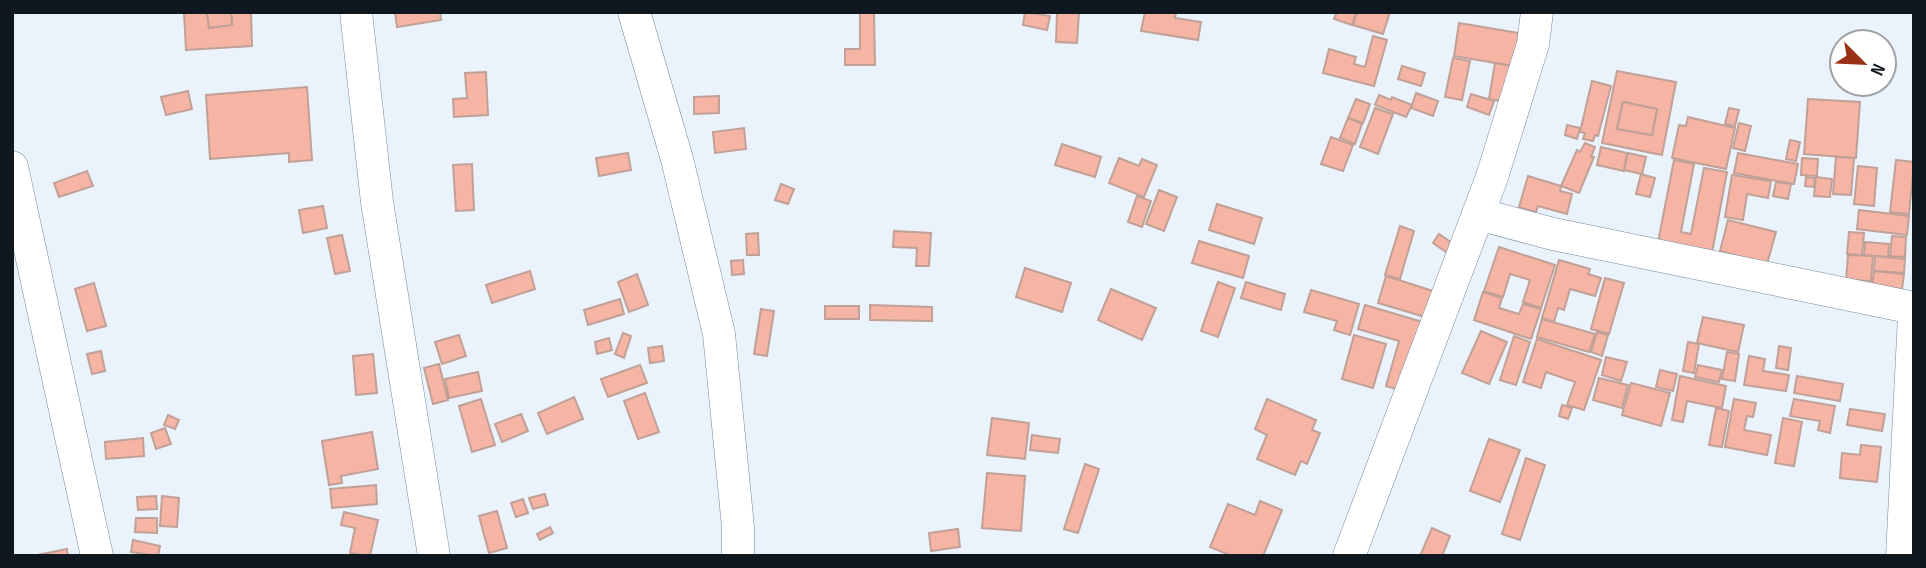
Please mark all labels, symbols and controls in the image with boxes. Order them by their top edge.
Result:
north arrow [1828,28,1898,98]
text: N [1865,60,1890,79]

